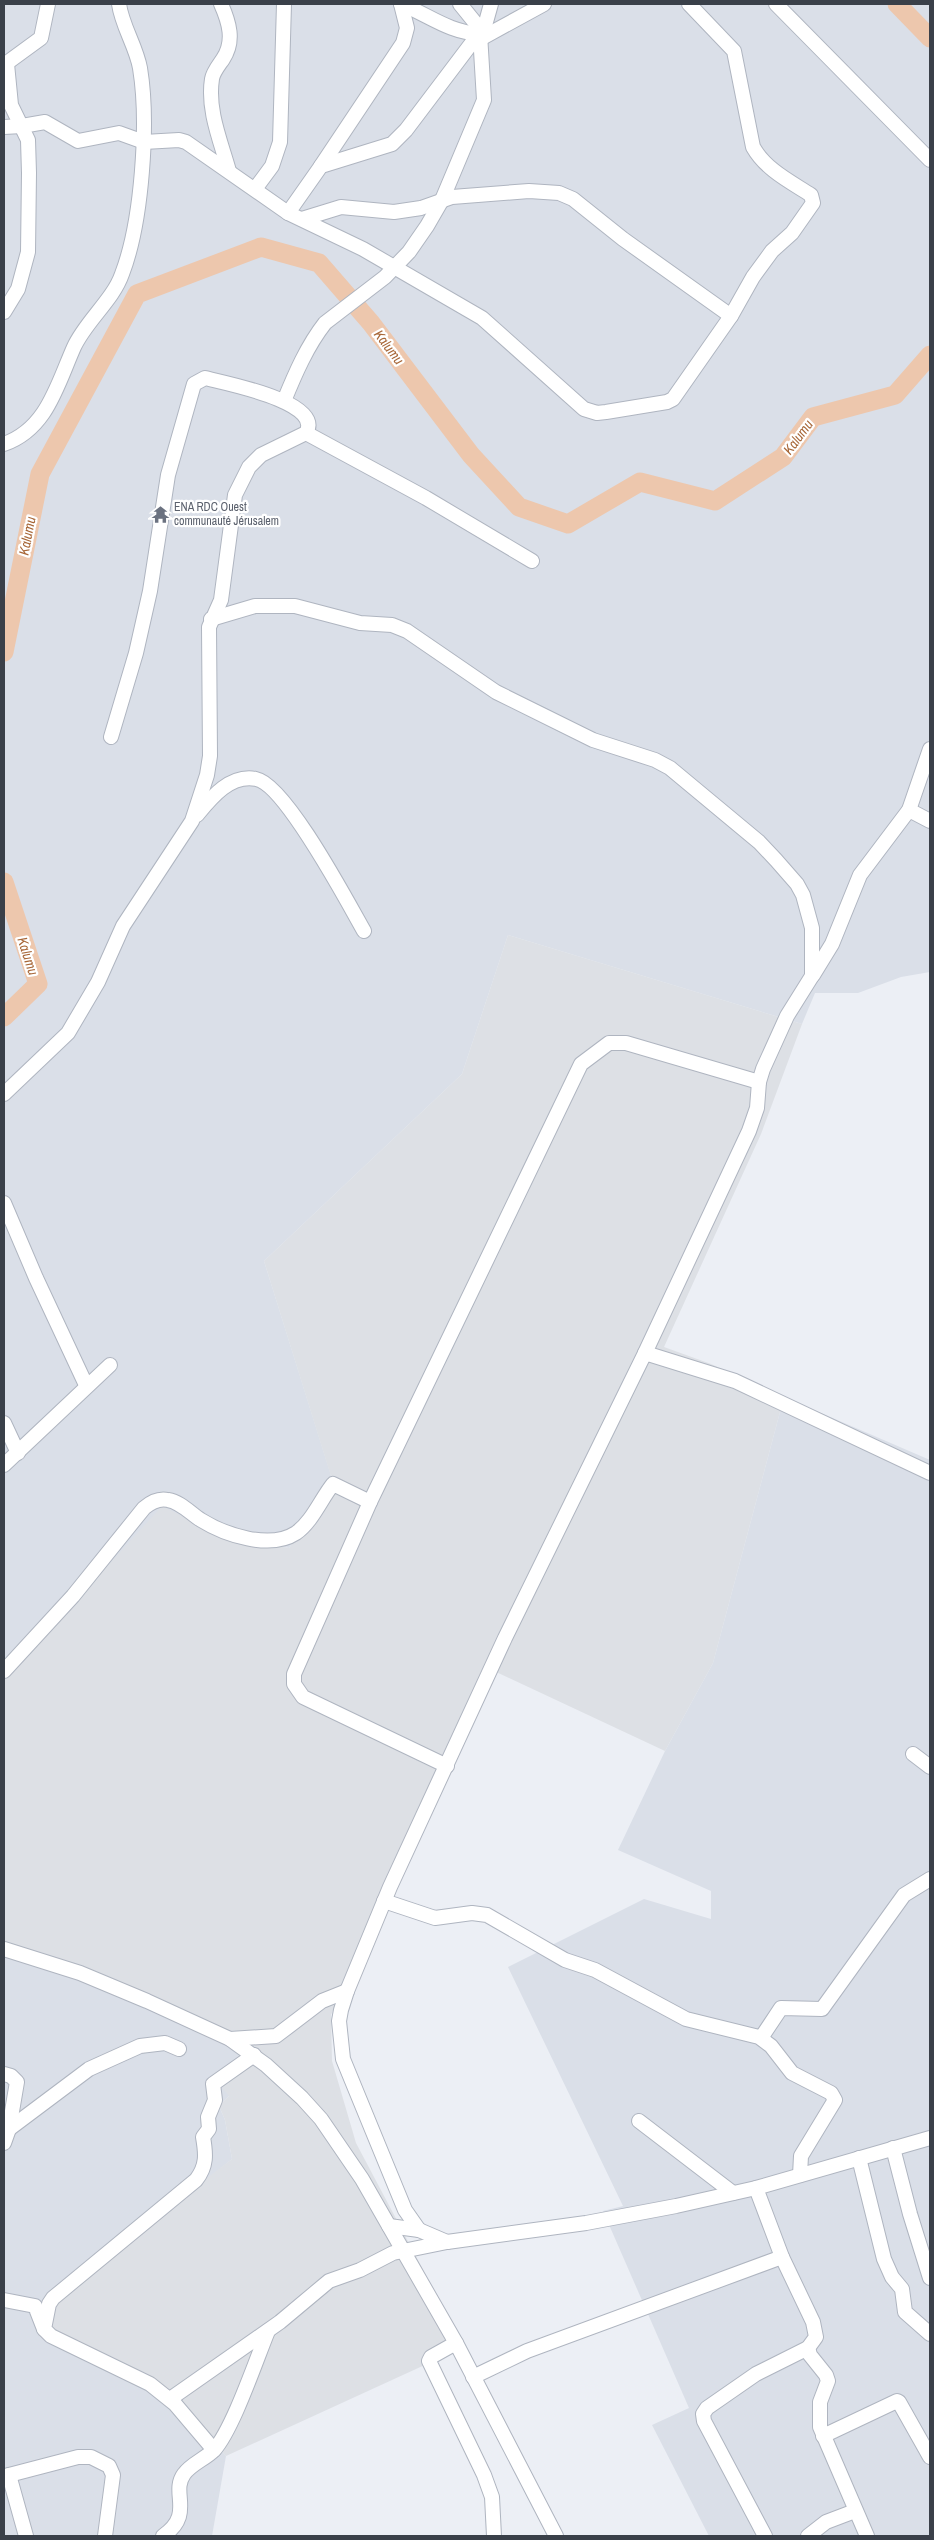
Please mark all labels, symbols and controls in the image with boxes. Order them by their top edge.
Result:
water label: Kalumu [370,326,408,368]
water label: Kalumu [779,416,817,458]
place label: ENA RDC Ouest communauté Jérusalem [174,499,279,529]
temple icon: ENA RDC Ouest communauté Jérusalem [150,504,170,524]
water label: Kalumu [14,515,40,557]
water label: Kalumu [13,935,43,978]

